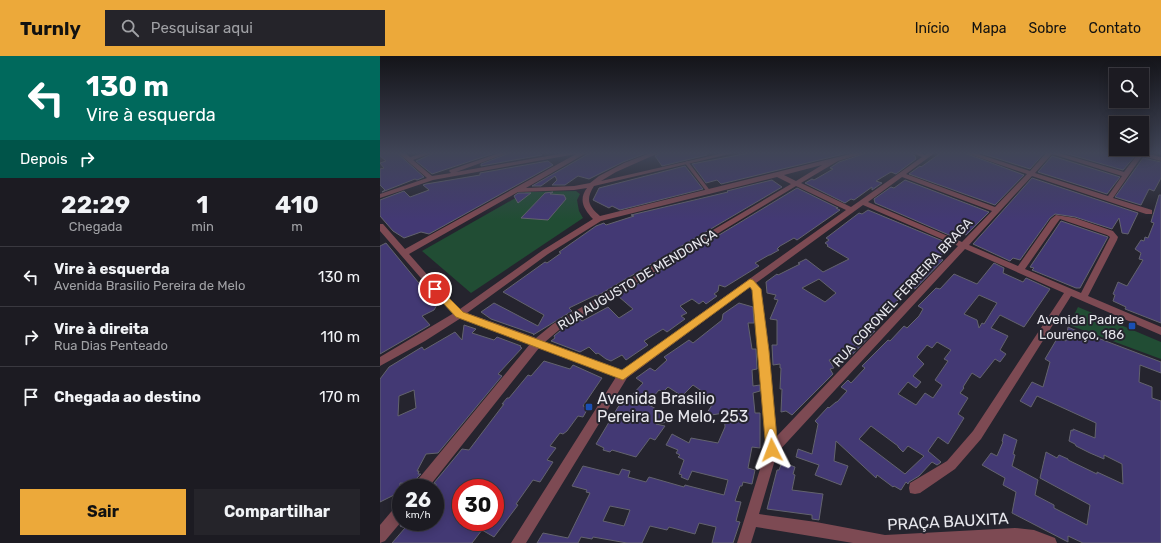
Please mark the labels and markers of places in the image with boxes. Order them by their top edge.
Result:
pin [418,272,452,306]
place label: Avenida Padre Lourenço, 186 [1037,312,1124,342]
marker: Avenida Padre Lourenço, 186 [1127,321,1137,331]
place label: Avenida Brasilio Pereira De Melo, 253 [597,389,748,426]
marker: Avenida Brasilio Pereira De Melo, 253 [584,402,594,412]

